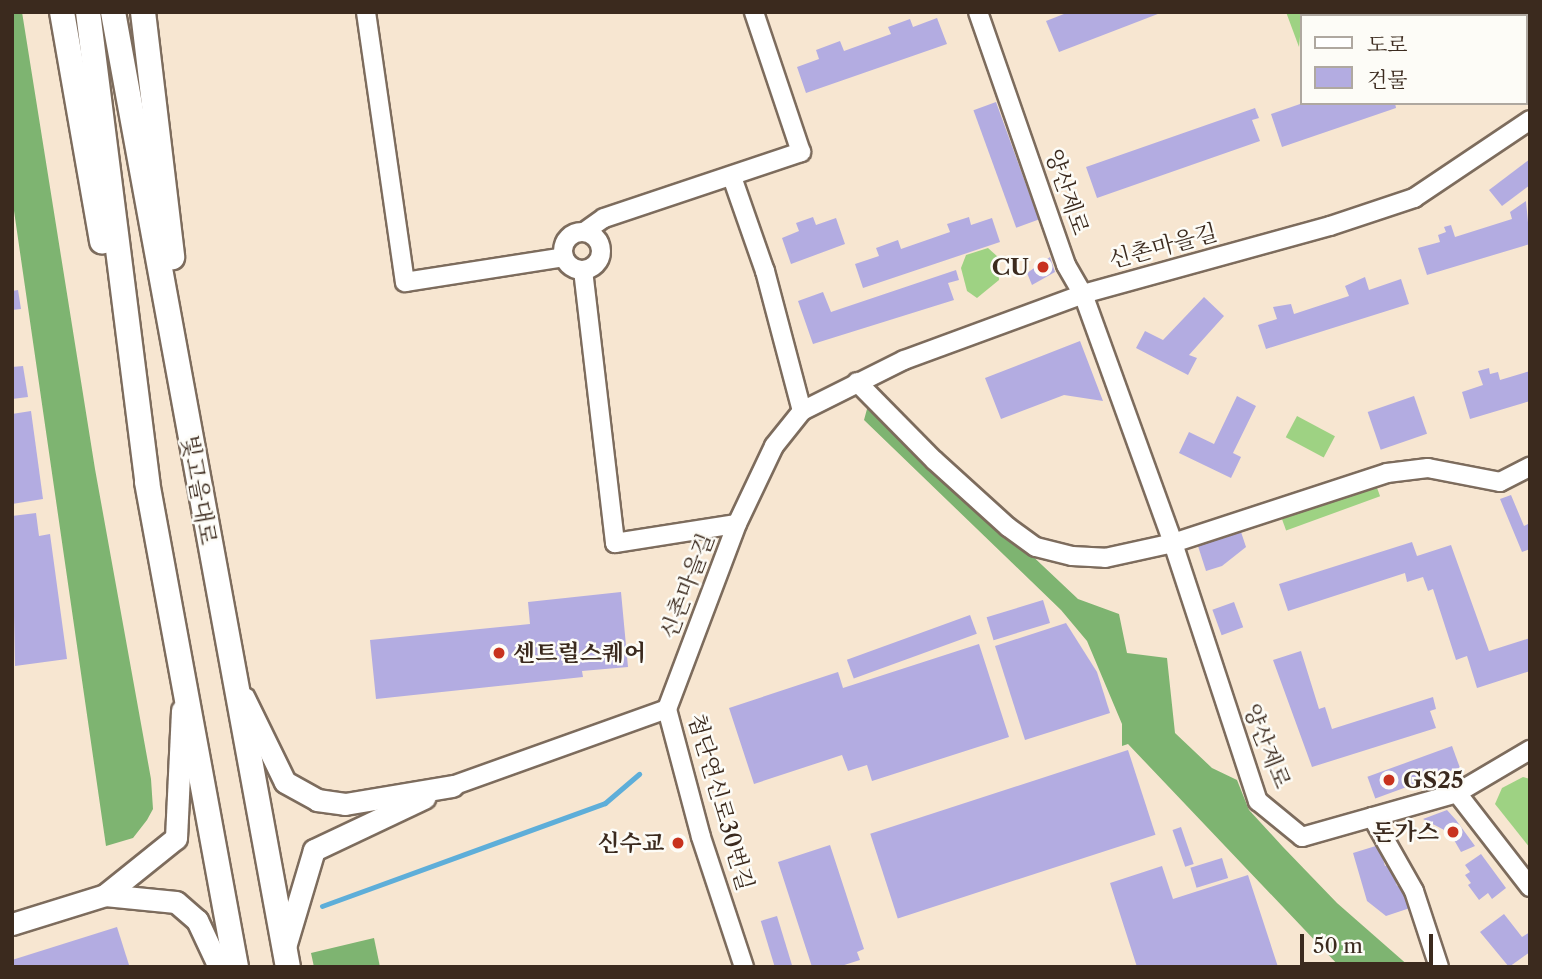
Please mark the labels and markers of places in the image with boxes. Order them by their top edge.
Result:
place label: CU [992,253,1029,281]
marker: CU [1035,259,1051,275]
place label: 센트럴스퀘어 [513,639,646,667]
marker: 센트럴스퀘어 [491,645,507,661]
place label: GS25 [1403,766,1463,794]
marker: GS25 [1381,772,1397,788]
place label: 돈가스 [1372,818,1439,846]
marker: 돈가스 [1445,824,1461,840]
place label: 신수교 [597,829,664,857]
marker: 신수교 [670,835,686,851]

